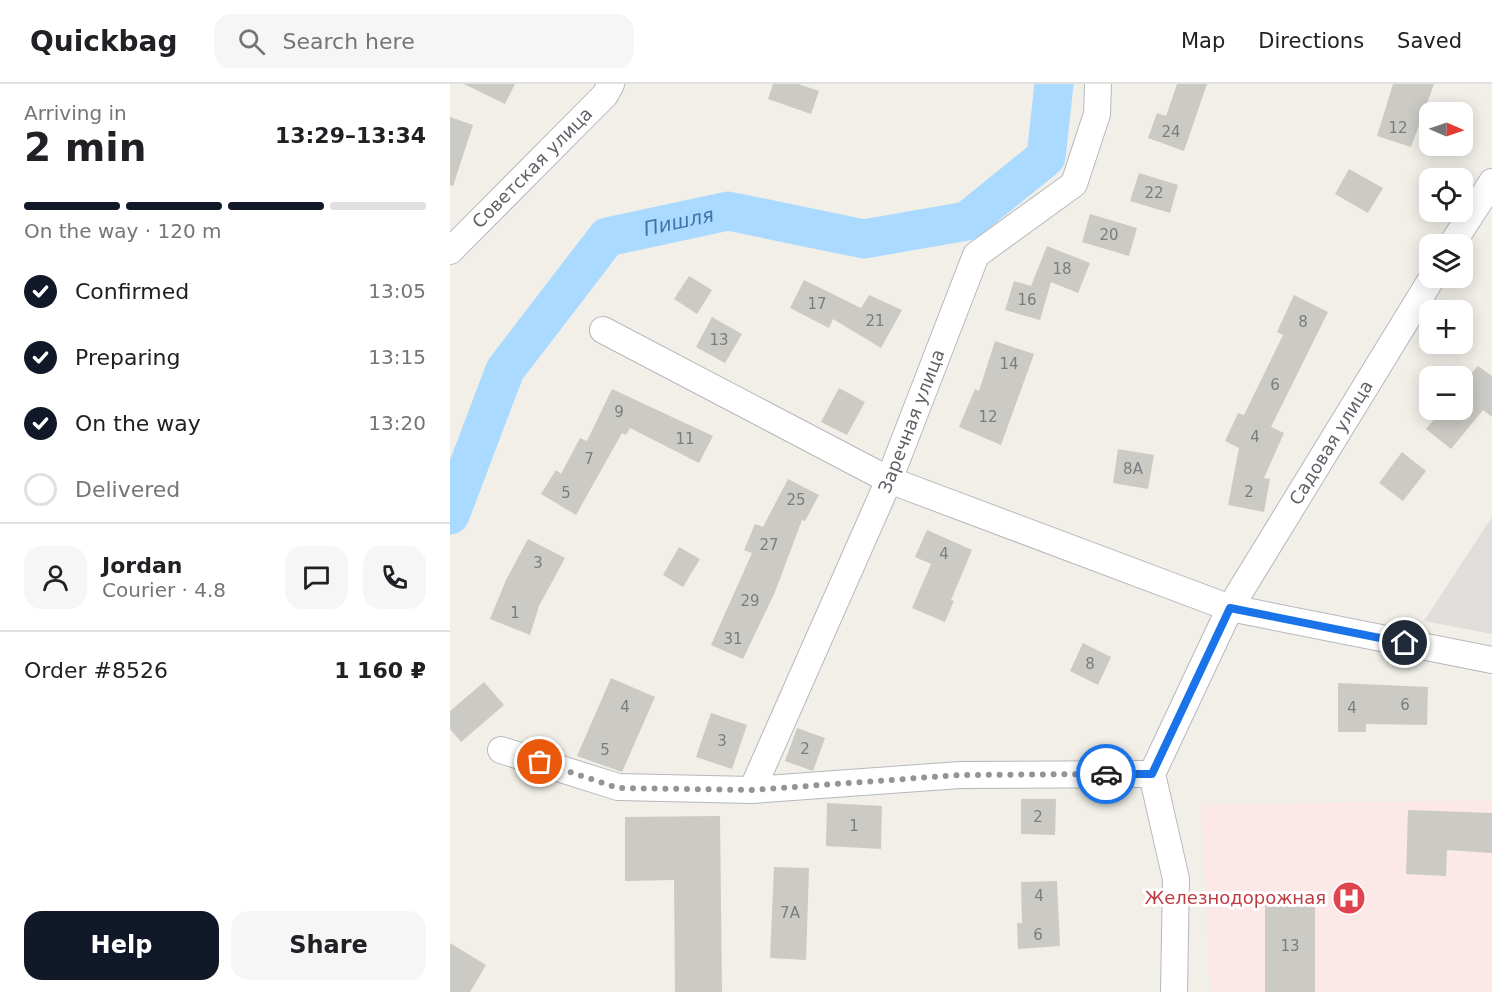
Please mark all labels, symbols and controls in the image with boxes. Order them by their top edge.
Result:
search box [214,14,634,68]
text: Quickbag [30,25,178,58]
icon: search [235,25,268,58]
text: Search here [283,29,415,54]
text: Map [1181,29,1225,53]
text: Directions [1258,29,1364,53]
text: Saved [1397,29,1462,53]
text: Arriving in [24,101,127,125]
north arrow [1419,102,1473,156]
map controls [1419,102,1473,420]
street label: Советская улица [468,103,596,232]
house number: 12 [1388,119,1408,137]
text: 13:29–13:34 [275,123,426,148]
house number: 24 [1161,123,1181,141]
text: 2 min [24,125,146,170]
button: locate [1419,168,1473,222]
house number: 22 [1144,184,1164,202]
water label: Пишля [641,202,716,241]
text: On the way · 120 m [24,219,222,243]
house number: 20 [1099,226,1119,244]
button: layers [1419,234,1473,288]
house number: 18 [1052,260,1072,278]
icon: check [24,275,57,308]
text: Confirmed [75,279,189,304]
text: 13:05 [368,279,426,303]
house number: 16 [1017,291,1037,309]
house number: 17 [807,295,827,313]
button: + [1419,300,1473,354]
house number: 21 [865,312,885,330]
house number: 8 [1298,313,1308,331]
house number: 13 [709,331,729,349]
icon: check [24,341,57,374]
text: Preparing [75,345,181,370]
text: 13:15 [368,345,426,369]
street label: Заречная улица [874,346,949,496]
house number: 14 [999,355,1019,373]
button: − [1419,366,1473,420]
house number: 6 [1270,376,1280,394]
street label: Садовая улица [1285,376,1377,509]
house number: 9 [614,403,624,421]
icon: check [24,407,57,440]
house number: 12 [978,408,998,426]
text: On the way [75,411,201,436]
text: 13:20 [368,411,426,435]
house number: 4 [1250,428,1260,446]
house number: 11 [675,430,695,448]
house number: 7 [584,450,594,468]
house number: 8А [1123,460,1144,478]
text: Delivered [75,477,180,502]
house number: 2 [1244,483,1254,501]
house number: 5 [561,484,571,502]
house number: 25 [786,491,806,509]
house number: 27 [759,536,779,554]
house number: 4 [939,545,949,563]
button: person [24,546,87,609]
button: chat [285,546,348,609]
button: phone [363,546,426,609]
text: Jordan [102,553,182,578]
house number: 3 [533,554,543,572]
text: Courier · 4.8 [102,578,226,602]
house number: 29 [740,592,760,610]
house number: 1 [510,604,520,622]
pin [1379,617,1430,668]
icon: home [1388,626,1421,659]
house number: 31 [723,630,743,648]
house number: 8 [1085,655,1095,673]
text: Order #8526 [24,658,168,683]
text: 1 160 ₽ [334,658,426,683]
house number: 6 [1400,696,1410,714]
house number: 4 [620,698,630,716]
house number: 4 [1347,699,1357,717]
house number: 3 [717,732,727,750]
pin [514,736,565,787]
house number: 2 [800,740,810,758]
house number: 5 [600,741,610,759]
courier [1076,744,1136,804]
icon: bag [523,745,556,778]
icon: car [1090,758,1123,791]
house number: 2 [1033,808,1043,826]
house number: 1 [849,817,859,835]
hospital icon: Железнодорожная [1331,880,1367,916]
house number: 4 [1034,887,1044,905]
place label: Железнодорожная [1145,887,1326,908]
house number: 7А [780,904,801,922]
button: Help [24,911,219,980]
button: Share [231,911,426,980]
house number: 6 [1033,926,1043,944]
house number: 13 [1280,937,1300,955]

